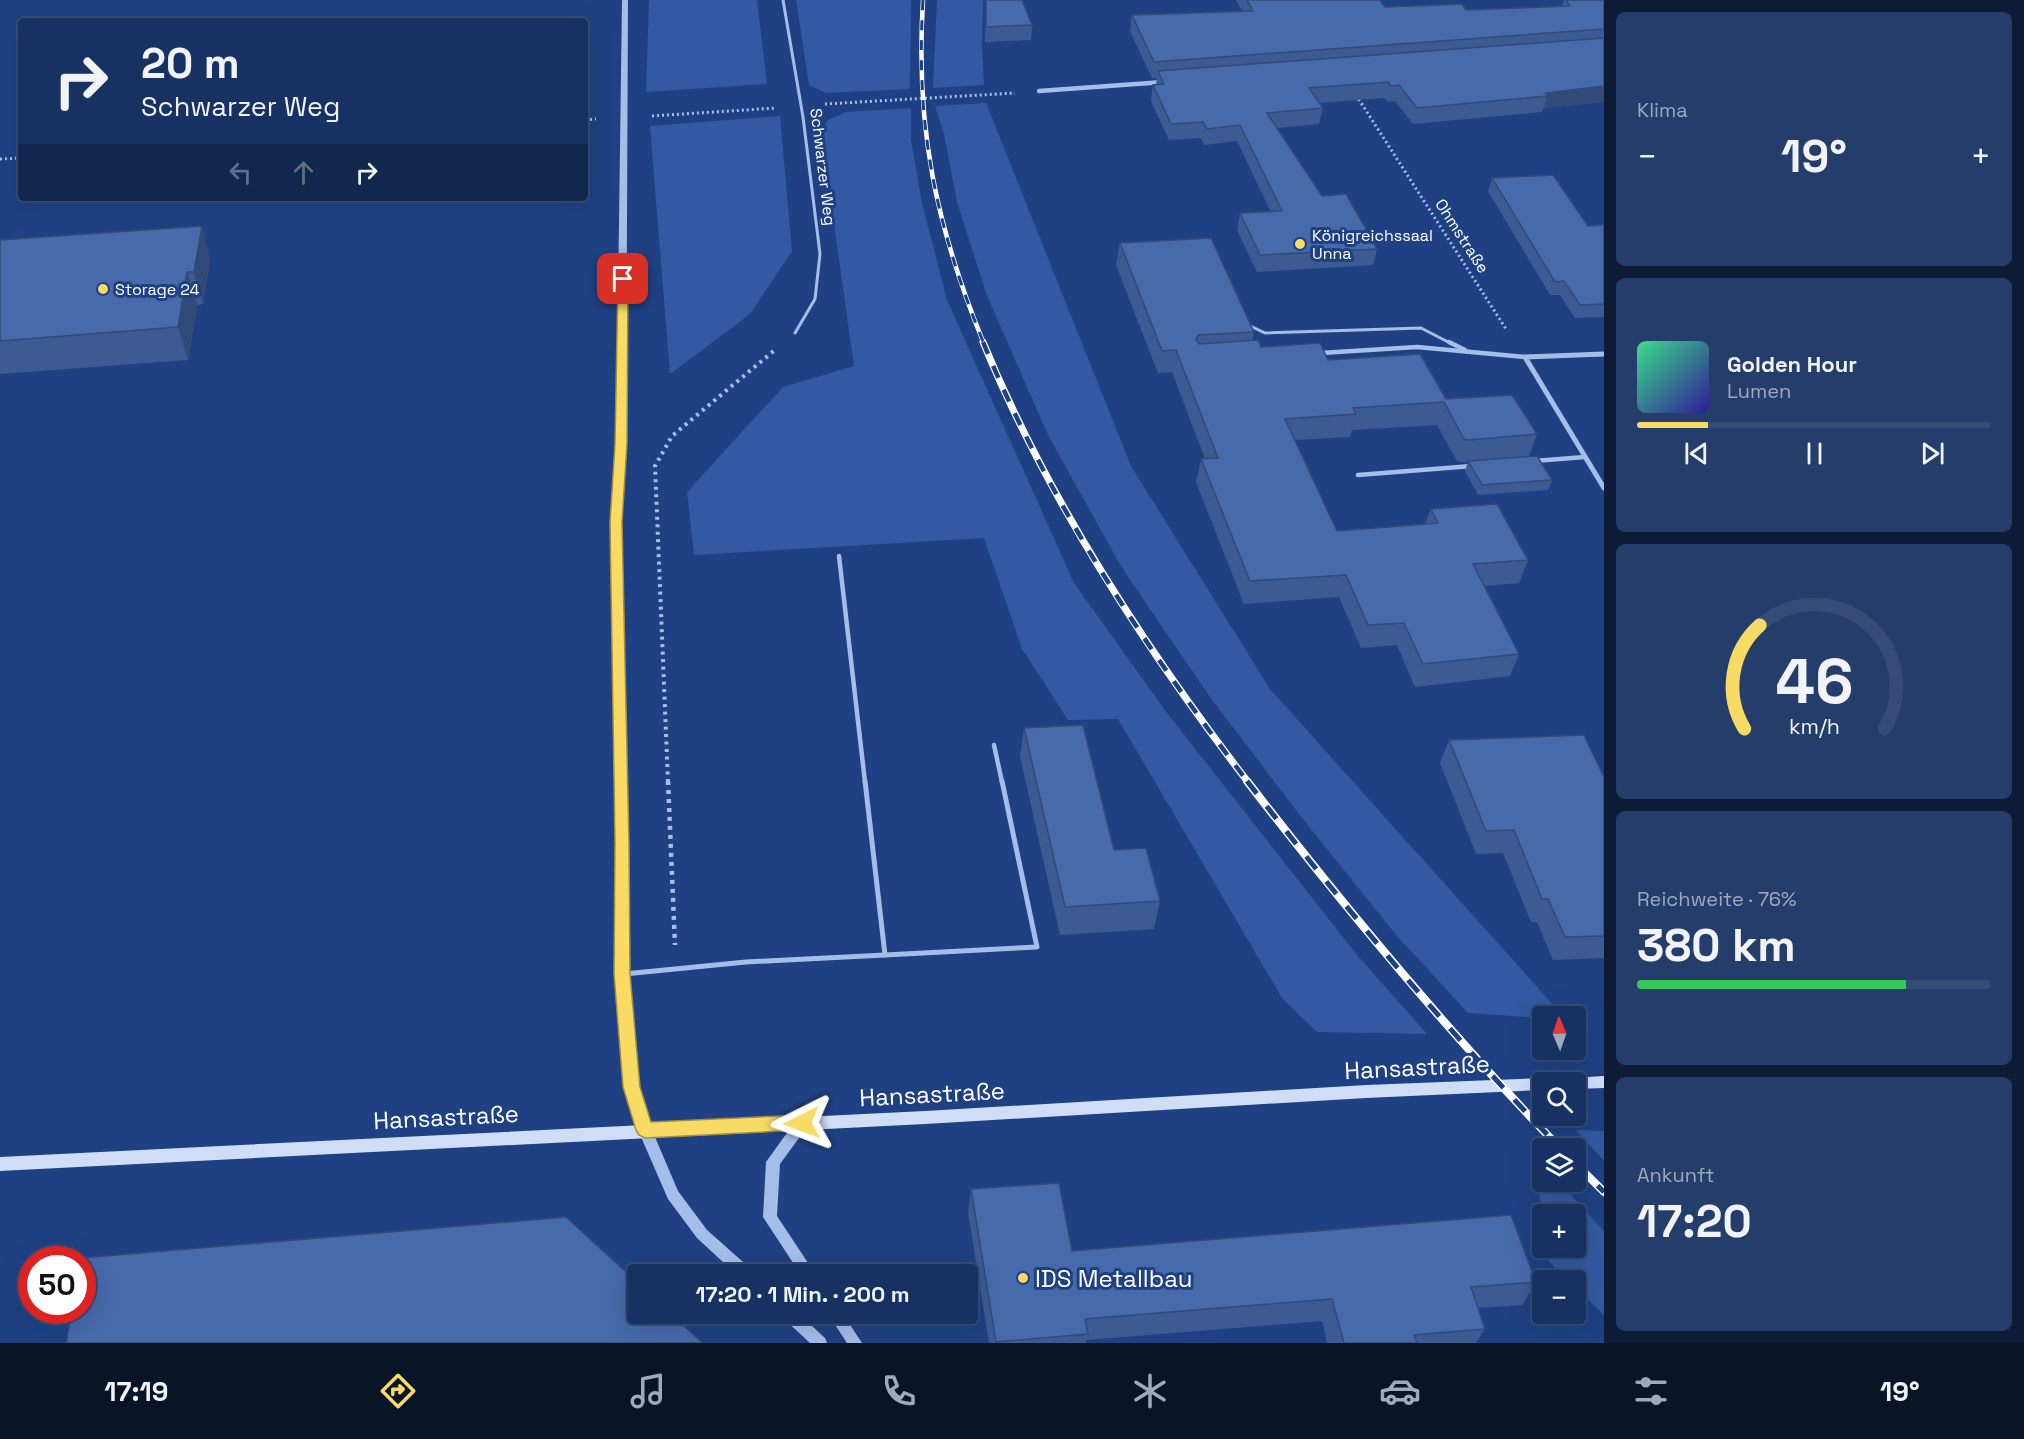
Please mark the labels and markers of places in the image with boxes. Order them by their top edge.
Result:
place label: Königreichssaal Unna [1312,225,1433,264]
marker: Königreichssaal Unna [1293,237,1307,251]
pin [597,253,648,304]
place label: Storage 24 [115,279,200,300]
marker: Storage 24 [96,282,110,296]
place label: IDS Metallbau [1035,1263,1192,1294]
marker: IDS Metallbau [1016,1271,1030,1285]

